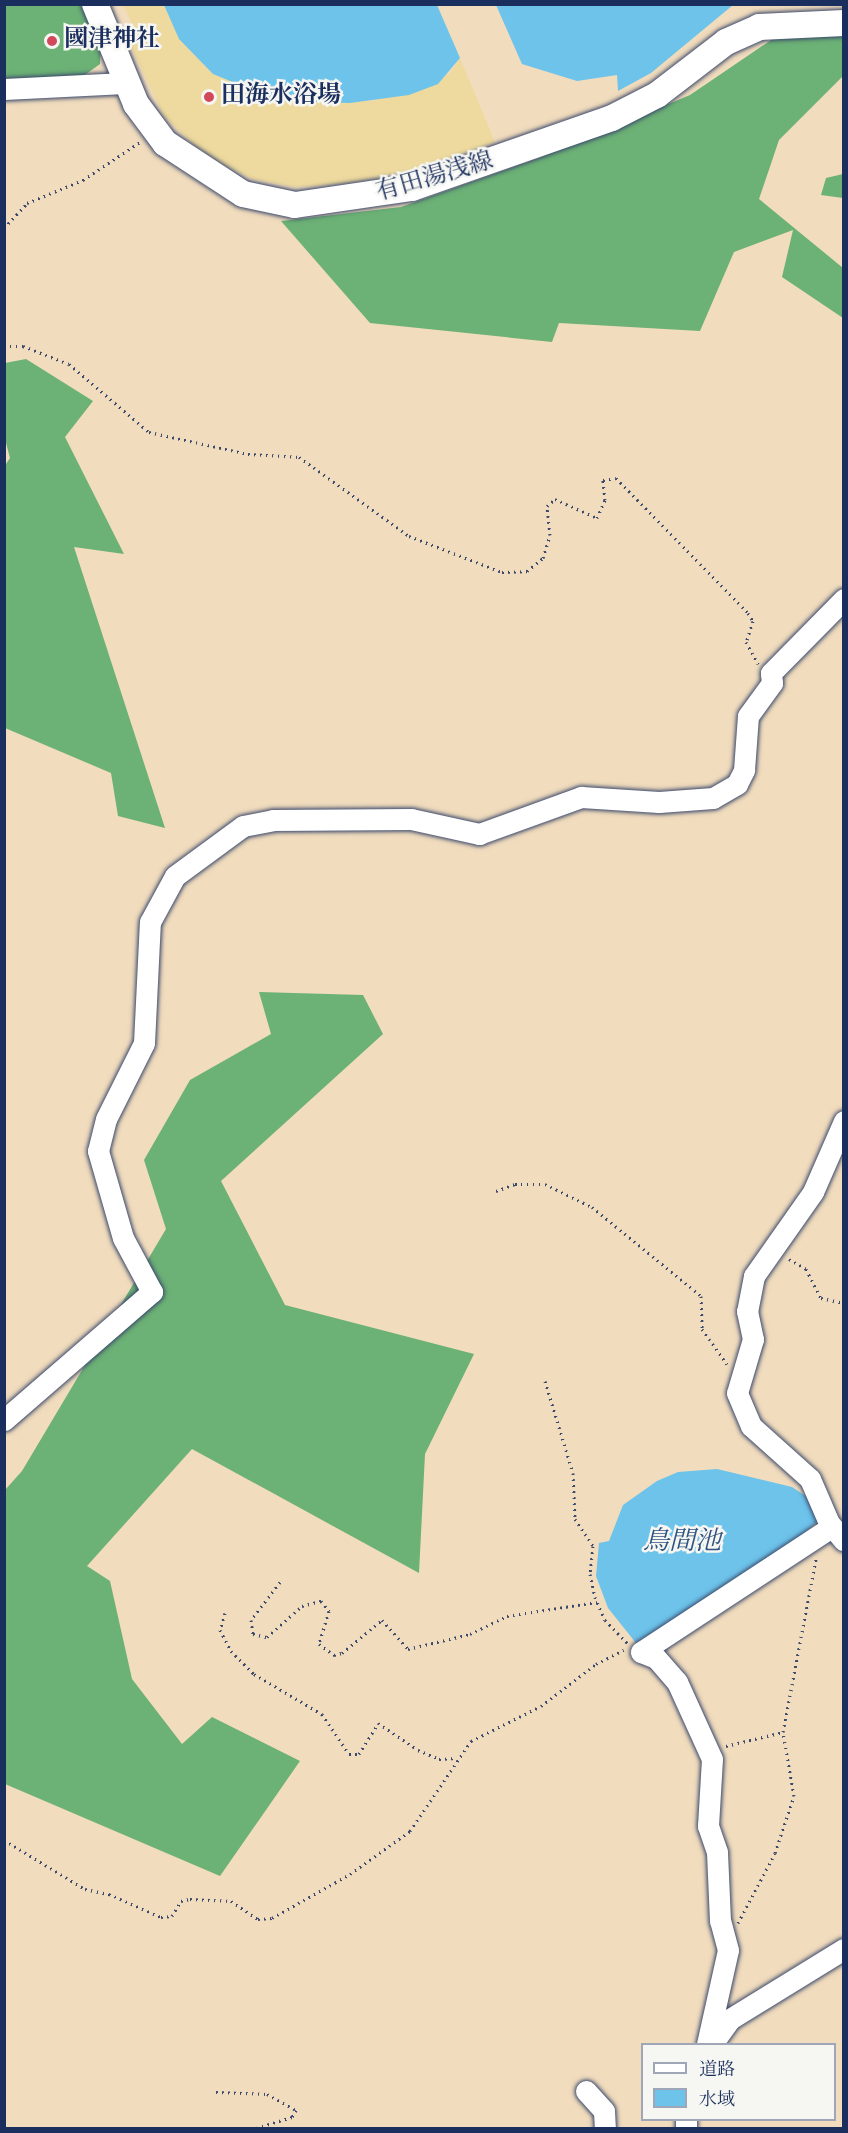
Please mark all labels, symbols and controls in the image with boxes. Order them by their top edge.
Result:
place label: 國津神社 [64,27,160,55]
marker: 國津神社 [45,34,59,48]
place label: 田海水浴場 [221,83,341,111]
marker: 田海水浴場 [202,90,216,104]
street label: 有田湯浅線 [373,148,497,208]
water label: 鳥間池 [643,1527,721,1559]
legend [641,2043,836,2121]
text: 道路 [699,2058,735,2083]
text: 水域 [699,2088,735,2113]

